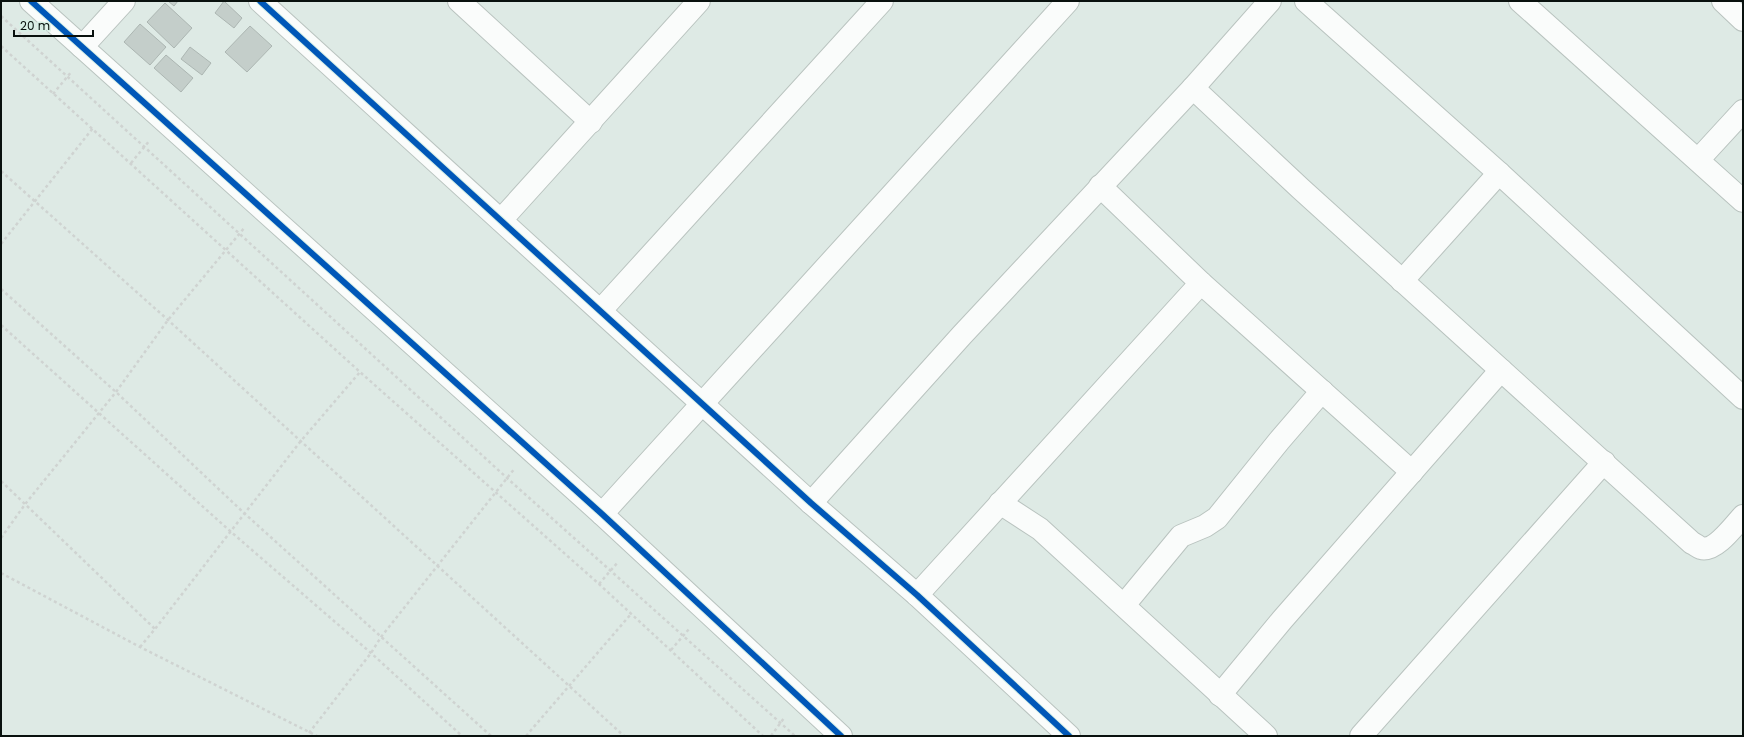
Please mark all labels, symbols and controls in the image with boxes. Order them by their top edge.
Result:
scale bar [14,12,93,38]
text: 20 m [20,17,50,34]

